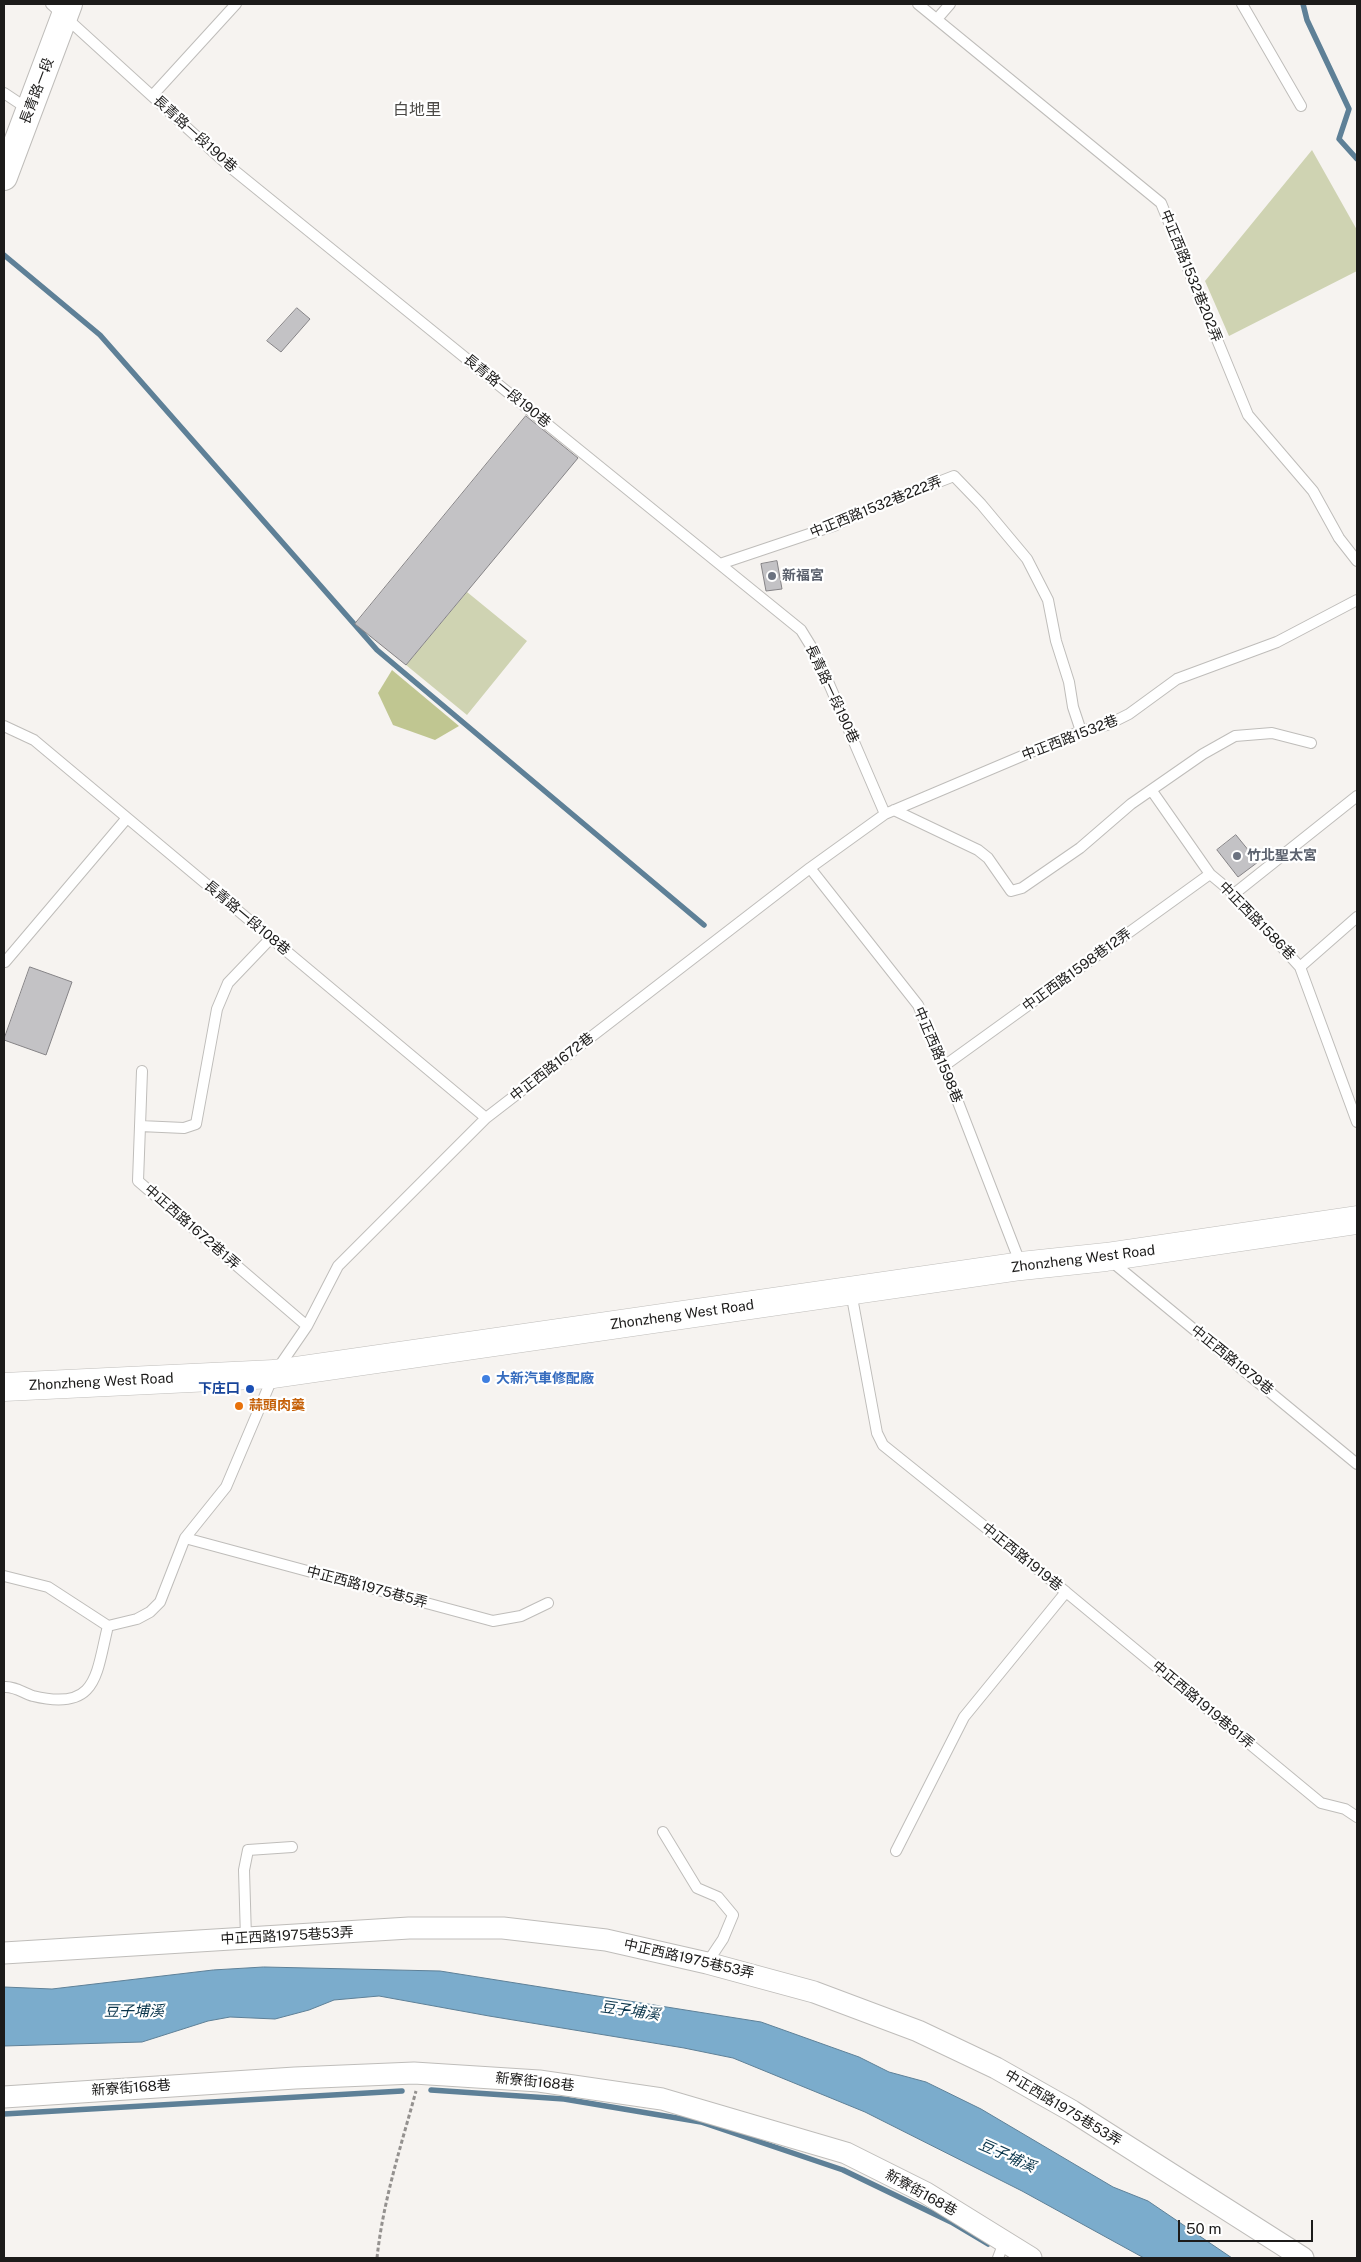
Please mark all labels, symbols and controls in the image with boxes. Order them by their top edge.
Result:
street label: 長青路一段 [17,55,57,127]
street label: 長青路一段190巷 [150,92,240,176]
district label: 白地里 [393,100,441,120]
street label: 中正西路1532巷202弄 [1157,207,1225,345]
street label: 長青路一段190巷 [460,351,554,431]
street label: 中正西路1532巷222弄 [808,473,944,541]
place label: 新福宮 [782,568,824,584]
marker: 新福宮 [766,570,778,582]
street label: 長青路一段190巷 [802,642,862,746]
street label: 中正西路1532巷 [1019,712,1121,764]
place label: 竹北聖太宮 [1247,848,1317,864]
marker: 竹北聖太宮 [1231,850,1243,862]
street label: 長青路一段108巷 [201,877,293,959]
street label: 中正西路1586巷 [1215,878,1299,964]
street label: 中正西路1598巷12弄 [1019,925,1135,1015]
street label: 中正西路1598巷 [910,1005,966,1105]
street label: 中正西路1672巷 [507,1029,597,1105]
street label: 中正西路1672巷1弄 [141,1181,243,1273]
street label: Zhonzheng West Road [1010,1242,1156,1276]
street label: Zhonzheng West Road [609,1297,755,1333]
street label: 中正西路1879巷 [1187,1322,1277,1398]
street label: Zhonzheng West Road [28,1370,174,1394]
place label: 大新汽車修配廠 [496,1371,594,1387]
marker: 大新汽車修配廠 [480,1373,492,1385]
place label: 下庄口 [198,1381,240,1397]
marker: 下庄口 [244,1383,256,1395]
place label: 蒜頭肉羹 [249,1398,305,1414]
marker: 蒜頭肉羹 [233,1400,245,1412]
street label: 中正西路1919巷 [978,1519,1066,1595]
street label: 中正西路1975巷5弄 [305,1563,429,1611]
street label: 中正西路1919巷81弄 [1149,1658,1257,1752]
street label: 中正西路1975巷53弄 [220,1924,354,1948]
street label: 中正西路1975巷53弄 [622,1936,756,1982]
water label: 豆子埔溪 [599,1998,661,2024]
water label: 豆子埔溪 [104,2002,164,2020]
street label: 中正西路1975巷53弄 [1002,2066,1124,2150]
street label: 新寮街168巷 [495,2069,575,2095]
street label: 新寮街168巷 [91,2077,171,2099]
water label: 豆子埔溪 [976,2136,1038,2176]
street label: 新寮街168巷 [882,2166,960,2220]
scale bar [1181,2210,1316,2242]
text: 50 m [1186,2220,1221,2237]

